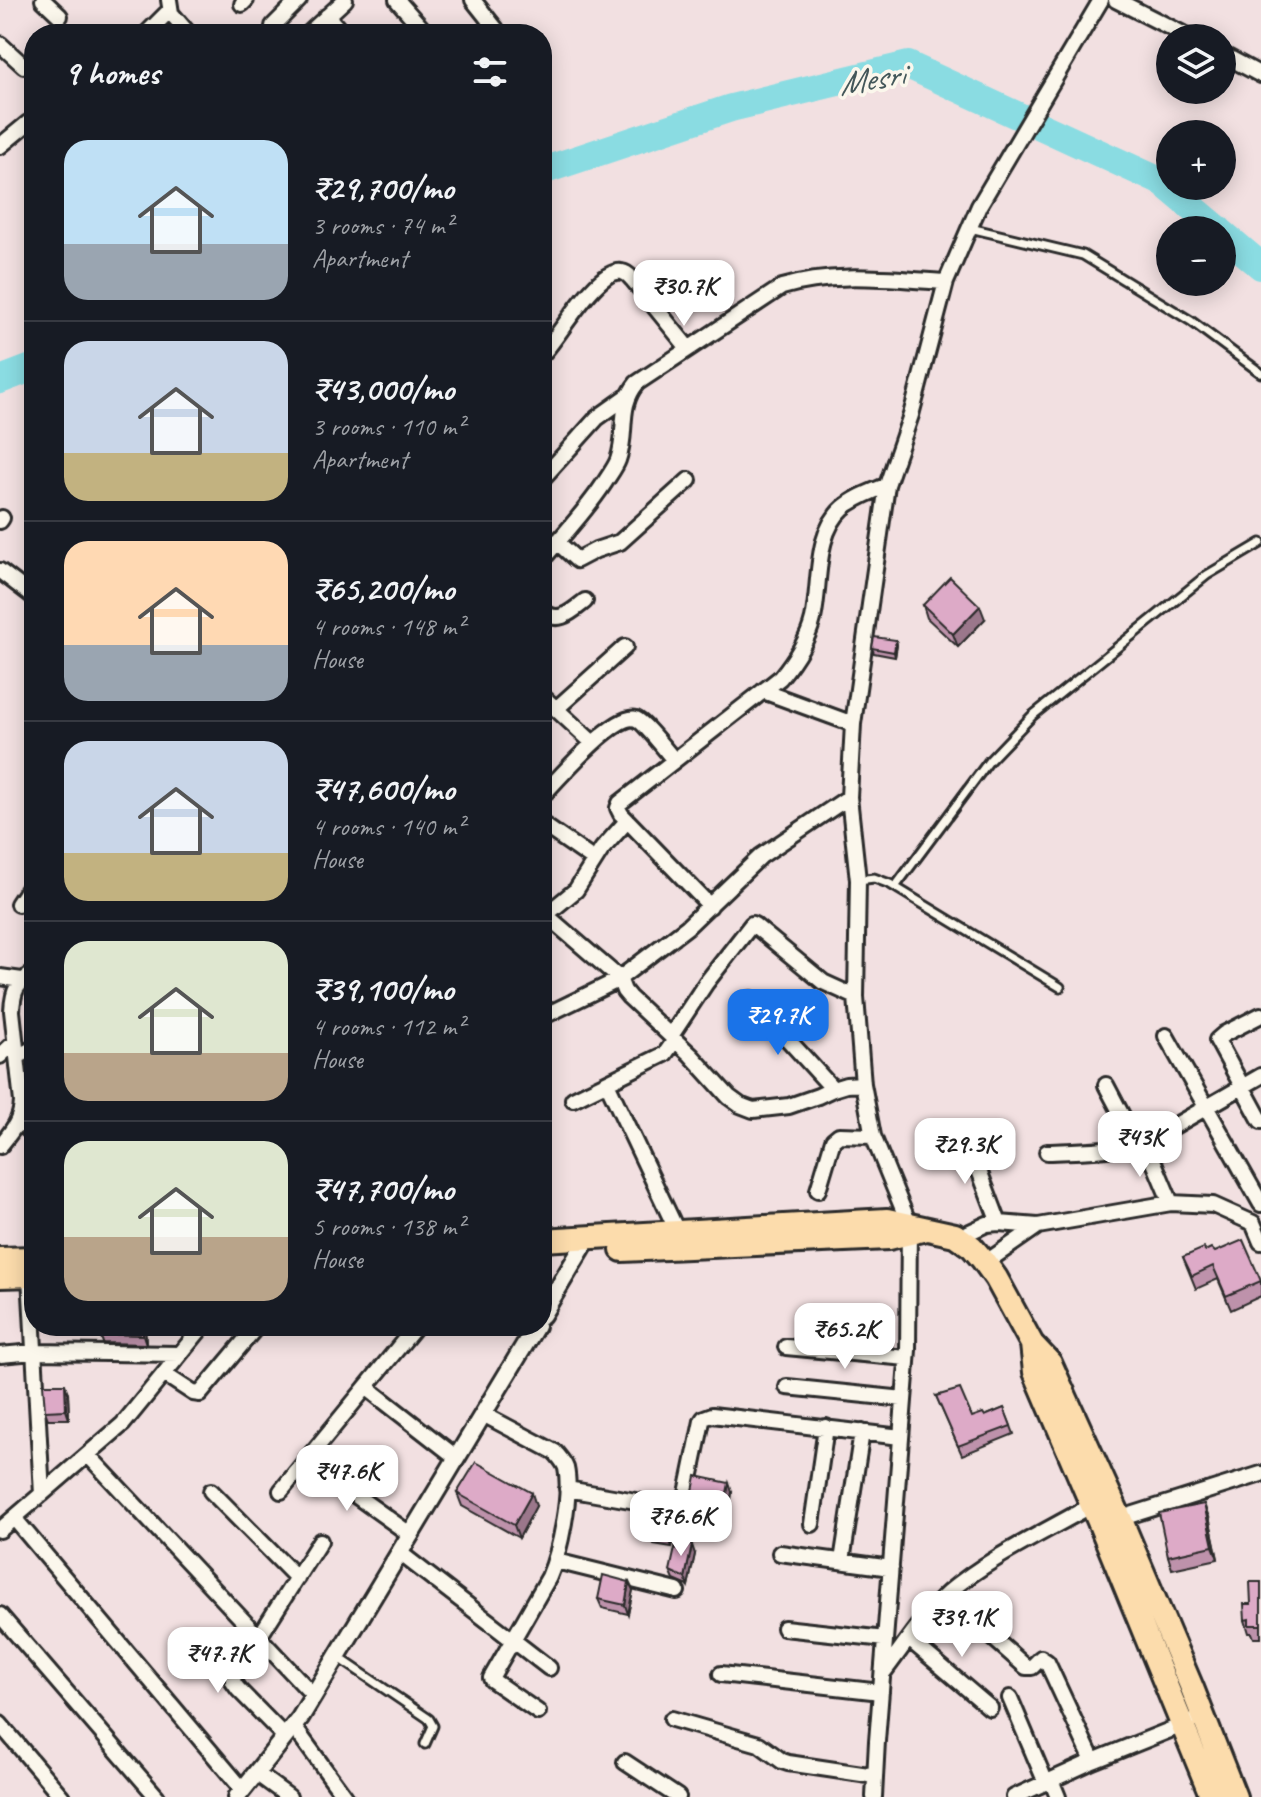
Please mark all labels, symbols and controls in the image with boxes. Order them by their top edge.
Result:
map controls [1156,24,1236,296]
button: layers [1156,24,1236,104]
icon: filters [468,50,512,94]
text: 9 homes [64,51,160,94]
water label: Mesri [835,51,914,105]
button: + [1156,120,1236,200]
text: ₹29,700/mo [312,166,454,209]
icon: home [128,172,224,268]
text: 3 rooms · 74 m² [312,209,453,242]
button: − [1156,216,1236,296]
text: Apartment [312,242,408,275]
pin: ₹30.7K [619,260,749,328]
text: ₹30.7K [651,269,717,302]
text: ₹43,000/mo [312,367,454,410]
icon: home [128,373,224,469]
text: 3 rooms · 110 m² [312,410,464,443]
text: Apartment [312,443,408,476]
text: ₹65,200/mo [312,567,454,610]
icon: home [128,573,224,669]
text: 4 rooms · 148 m² [312,610,464,643]
text: House [312,643,363,676]
text: ₹47,600/mo [312,767,455,810]
icon: home [128,773,224,869]
text: 4 rooms · 140 m² [312,810,464,843]
text: House [312,843,363,876]
text: ₹39,100/mo [312,967,454,1010]
icon: home [128,973,224,1069]
pin: ₹29.7K [713,989,843,1057]
text: ₹29.7K [746,998,810,1031]
text: 4 rooms · 112 m² [312,1010,464,1043]
text: House [312,1043,363,1076]
pin: ₹43K [1093,1111,1187,1179]
pin: ₹29.3K [900,1118,1030,1186]
text: ₹43K [1116,1120,1164,1153]
text: ₹29.3K [933,1127,997,1160]
text: ₹47,700/mo [312,1167,454,1210]
icon: home [128,1173,224,1269]
text: 5 rooms · 138 m² [312,1210,464,1243]
text: House [312,1243,363,1276]
pin: ₹65.2K [780,1303,910,1371]
text: ₹65.2K [812,1312,878,1345]
pin: ₹47.6K [282,1445,412,1513]
text: ₹47.6K [314,1454,380,1487]
pin: ₹76.6K [616,1490,746,1558]
text: ₹76.6K [648,1499,714,1532]
pin: ₹39.1K [897,1591,1027,1659]
text: ₹39.1K [930,1600,994,1633]
pin: ₹47.7K [153,1627,283,1695]
text: ₹47.7K [186,1636,250,1669]

